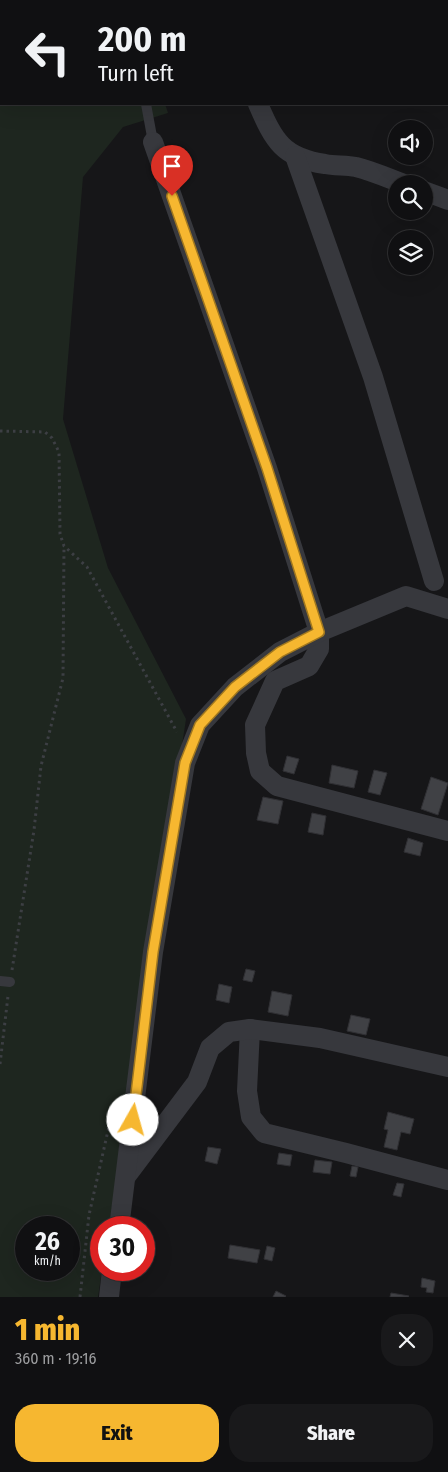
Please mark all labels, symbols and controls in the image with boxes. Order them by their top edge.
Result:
text: 200 m [98,18,186,60]
icon: left [15,20,80,85]
text: Turn left [98,60,174,87]
map controls [388,120,433,275]
button: sound [388,120,433,165]
pin [151,145,193,196]
icon: arrive [158,152,186,180]
button: search [388,175,433,220]
button: layers [388,230,433,275]
position arrow [106,1093,158,1145]
speed limit sign: 30 [90,1216,155,1281]
text: 26 [35,1227,60,1257]
text: km/h [34,1254,61,1268]
text: 1 min [15,1312,80,1348]
button: close [381,1314,433,1366]
text: 360 m · 19:16 [15,1349,96,1368]
button: Exit [15,1404,219,1462]
button: Share [229,1404,433,1462]

